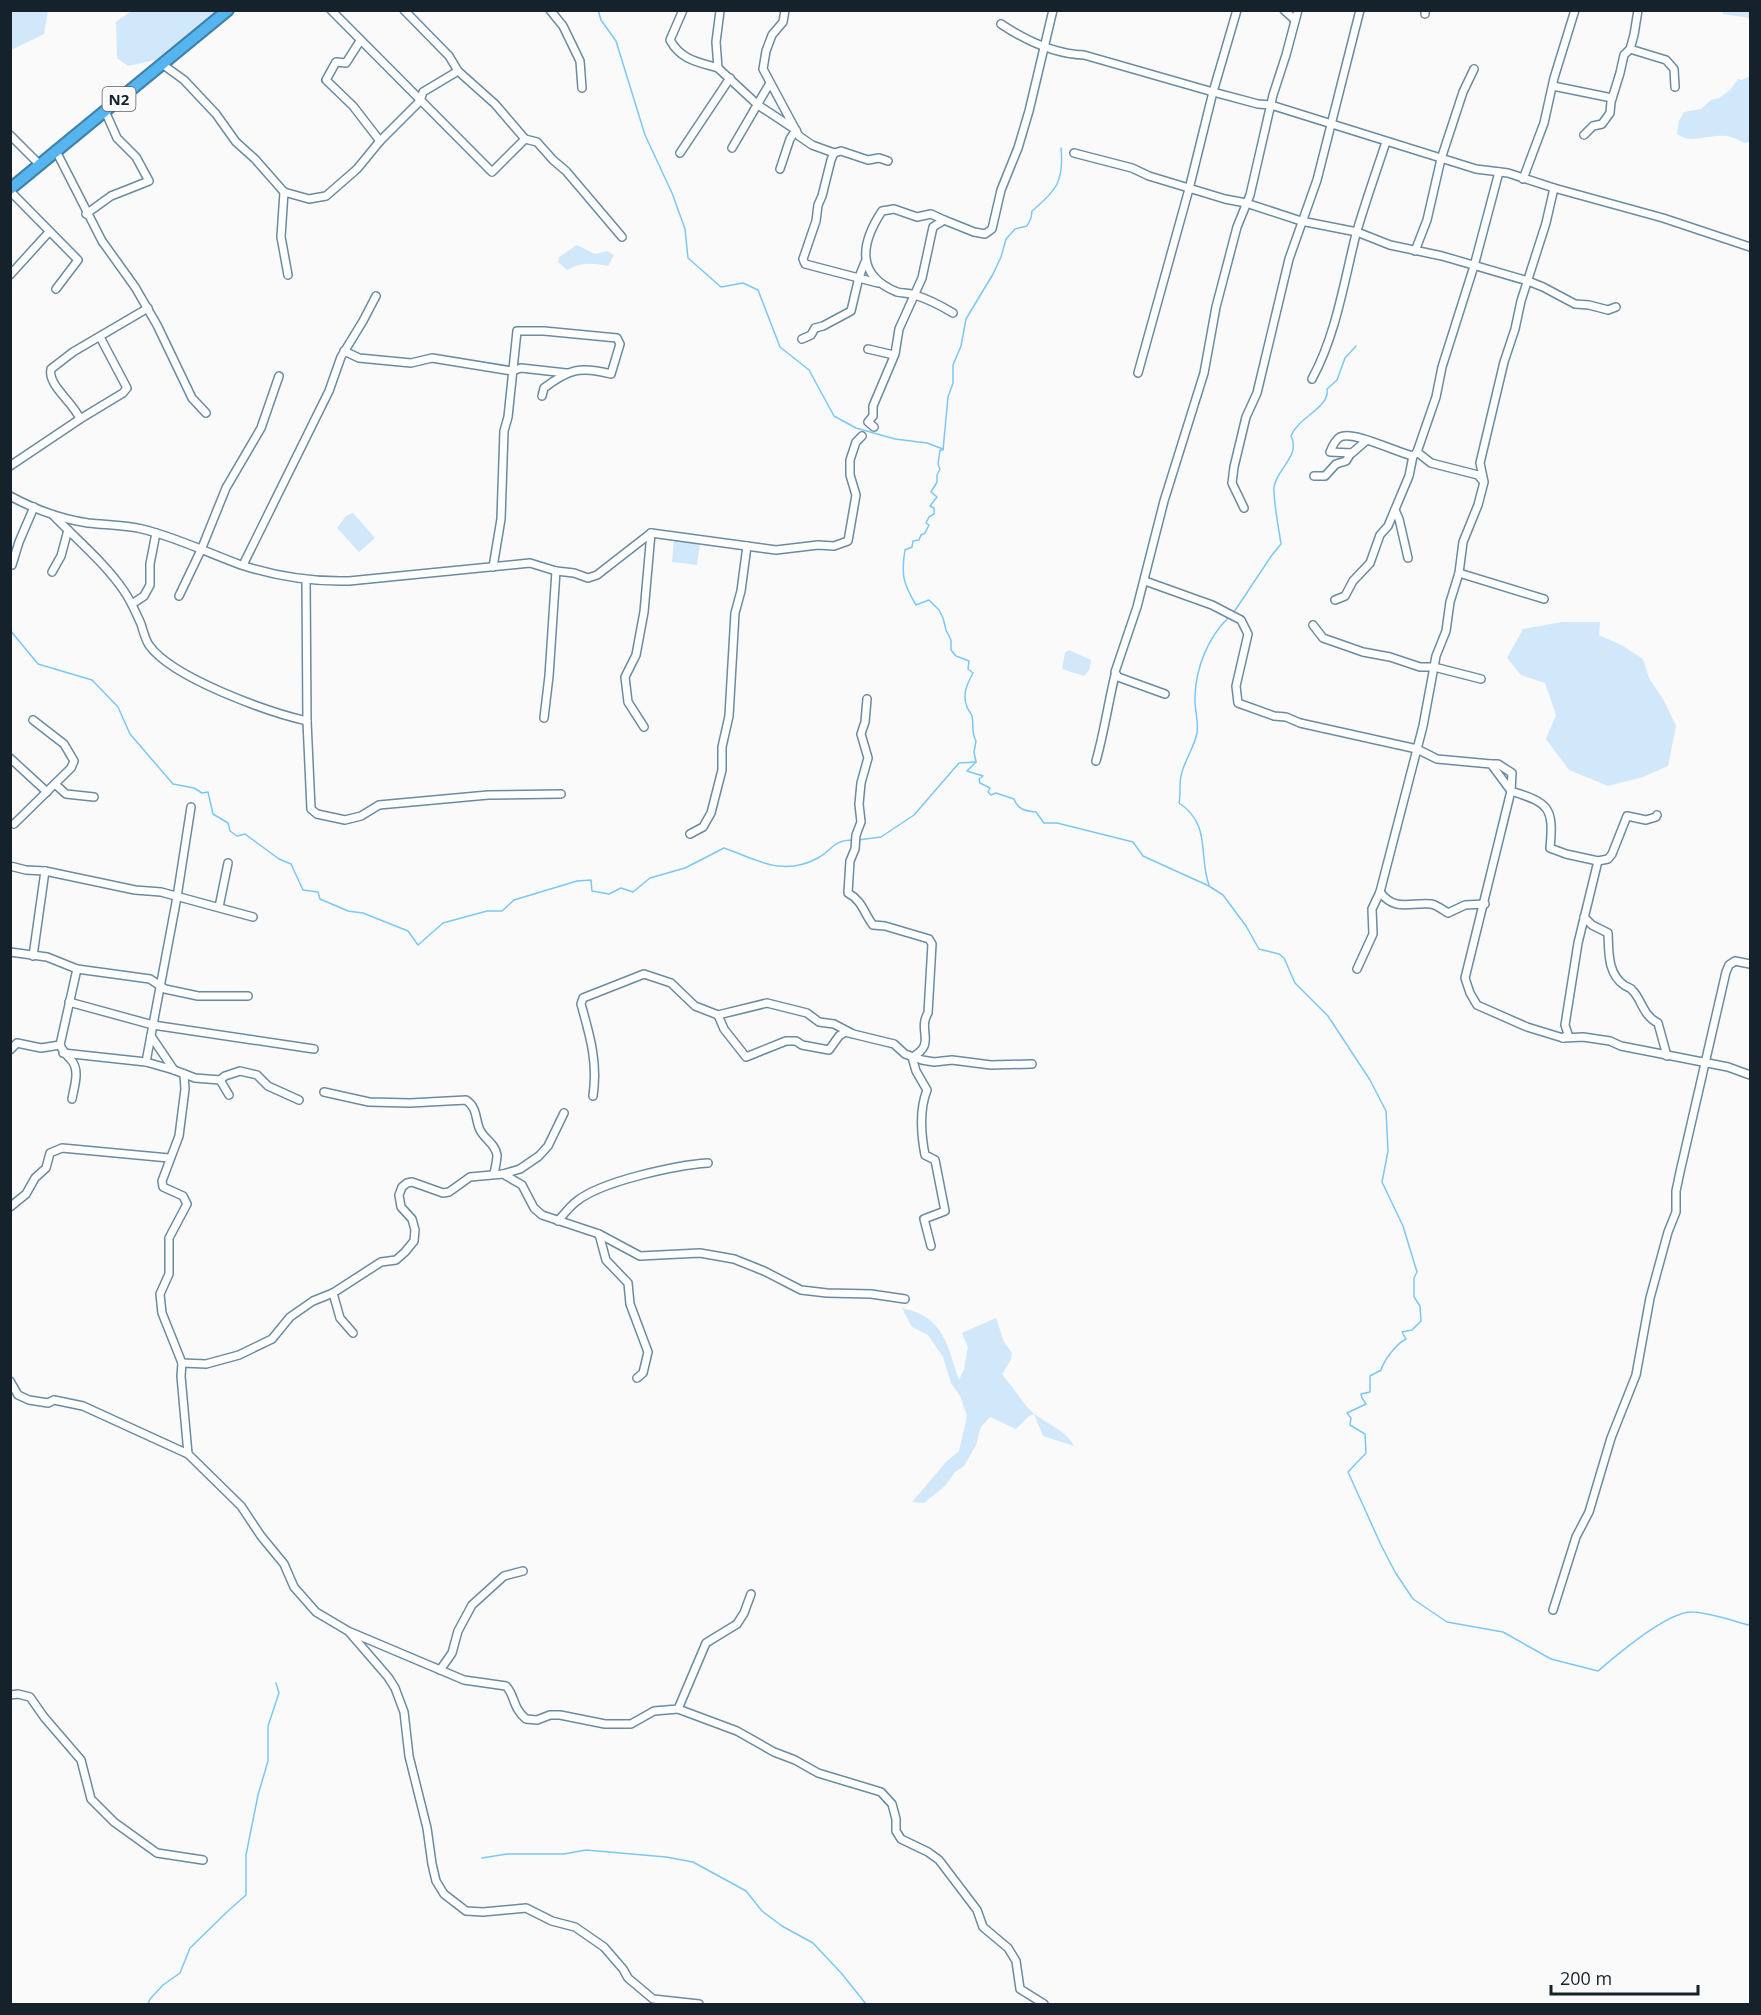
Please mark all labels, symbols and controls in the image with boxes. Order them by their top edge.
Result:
road number: N2 [102,87,136,111]
scale bar [1551,1958,1698,1996]
text: 200 m [1560,1966,1612,1990]

